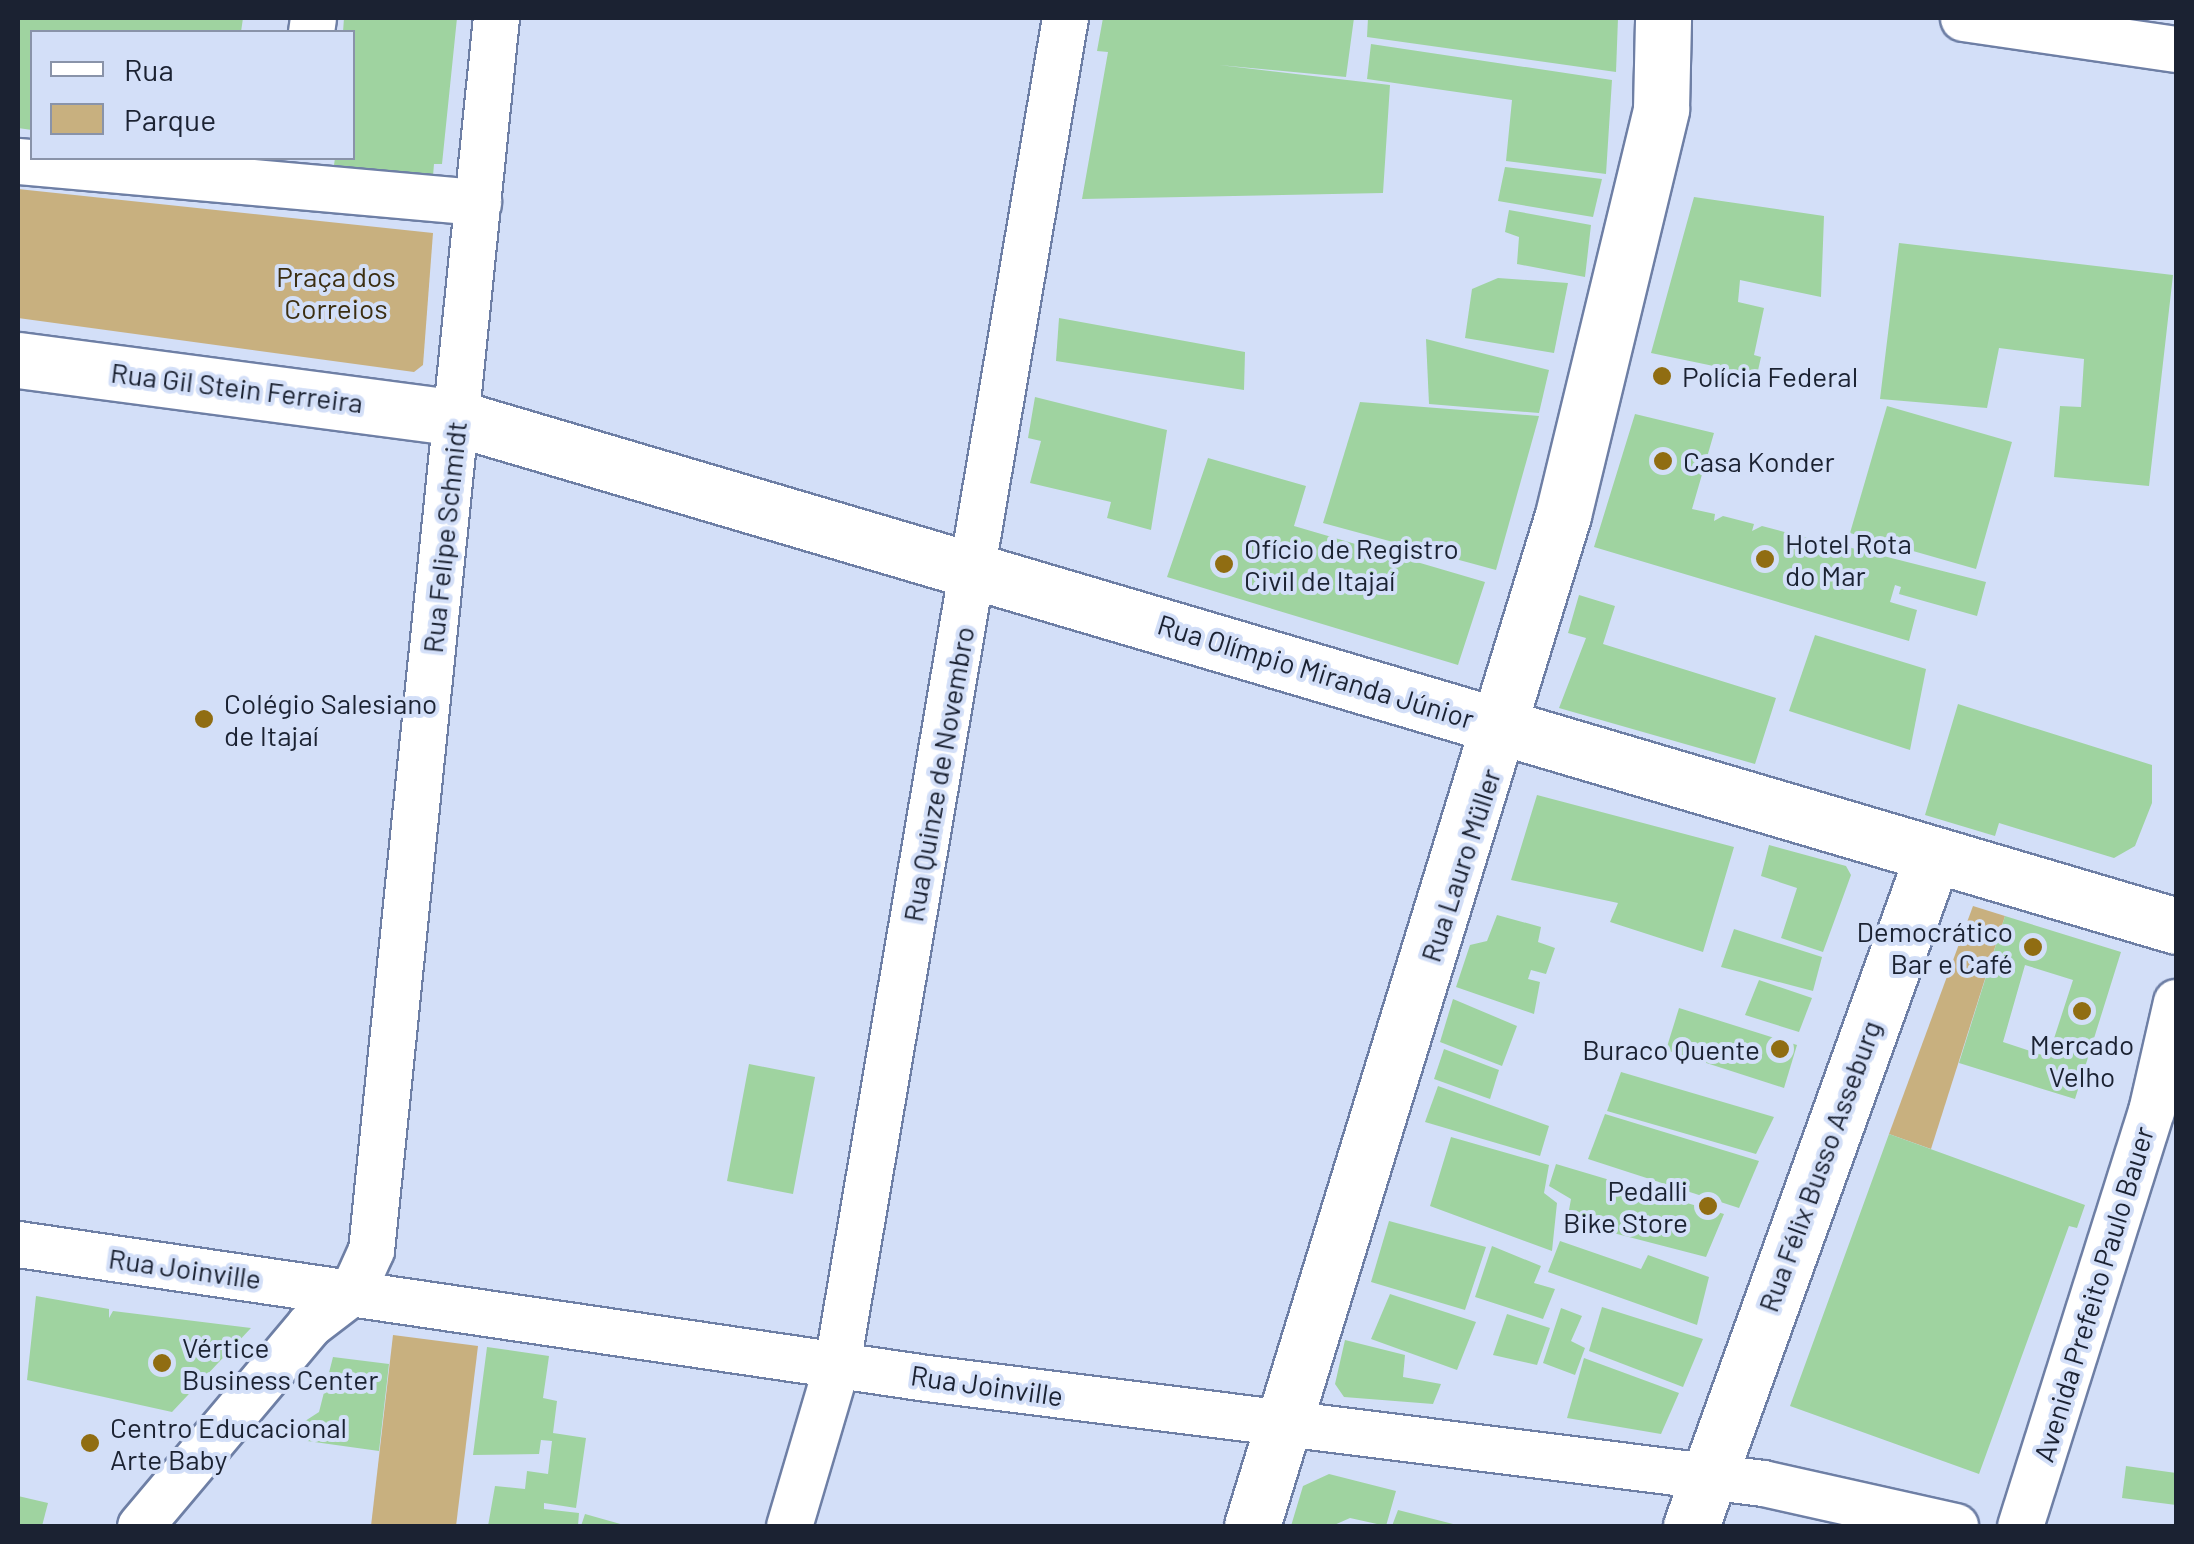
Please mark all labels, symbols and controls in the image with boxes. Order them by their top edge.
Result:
legend [30,30,355,160]
text: Rua [124,51,174,87]
text: Parque [124,101,216,137]
park label: Praça dos Correios [276,259,396,325]
street label: Rua Gil Stein Ferreira [109,355,365,419]
place label: Polícia Federal [1682,359,1858,393]
marker: Polícia Federal [1651,365,1673,387]
street label: Rua Felipe Schmidt [415,419,473,655]
place label: Casa Konder [1683,444,1835,478]
marker: Casa Konder [1652,450,1674,472]
place label: Hotel Rota do Mar [1785,526,1912,592]
place label: Ofício de Registro Civil de Itajaí [1244,531,1459,597]
marker: Hotel Rota do Mar [1754,548,1776,570]
marker: Ofício de Registro Civil de Itajaí [1213,553,1235,575]
street label: Rua Olímpio Miranda Júnior [1154,607,1478,735]
street label: Rua Quinze de Novembro [895,624,981,924]
place label: Colégio Salesiano de Itajaí [224,686,437,752]
marker: Colégio Salesiano de Itajaí [193,708,215,730]
street label: Rua Lauro Müller [1413,764,1507,966]
place label: Democrático Bar e Café [1857,914,2013,980]
marker: Democrático Bar e Café [2022,936,2044,958]
marker: Mercado Velho [2071,1000,2093,1022]
street label: Rua Félix Busso Asseburg [1751,1016,1887,1316]
place label: Mercado Velho [2030,1027,2134,1093]
place label: Buraco Quente [1582,1032,1760,1066]
marker: Buraco Quente [1769,1038,1791,1060]
street label: Avenida Prefeito Paulo Bauer [2026,1122,2160,1466]
place label: Pedalli Bike Store [1563,1173,1688,1239]
marker: Pedalli Bike Store [1697,1195,1719,1217]
street label: Rua Joinville [107,1241,263,1295]
place label: Vértice Business Center [182,1330,378,1396]
marker: Vértice Business Center [151,1352,173,1374]
street label: Rua Joinville [909,1358,1065,1412]
place label: Centro Educacional Arte Baby [110,1410,347,1476]
marker: Centro Educacional Arte Baby [79,1432,101,1454]

